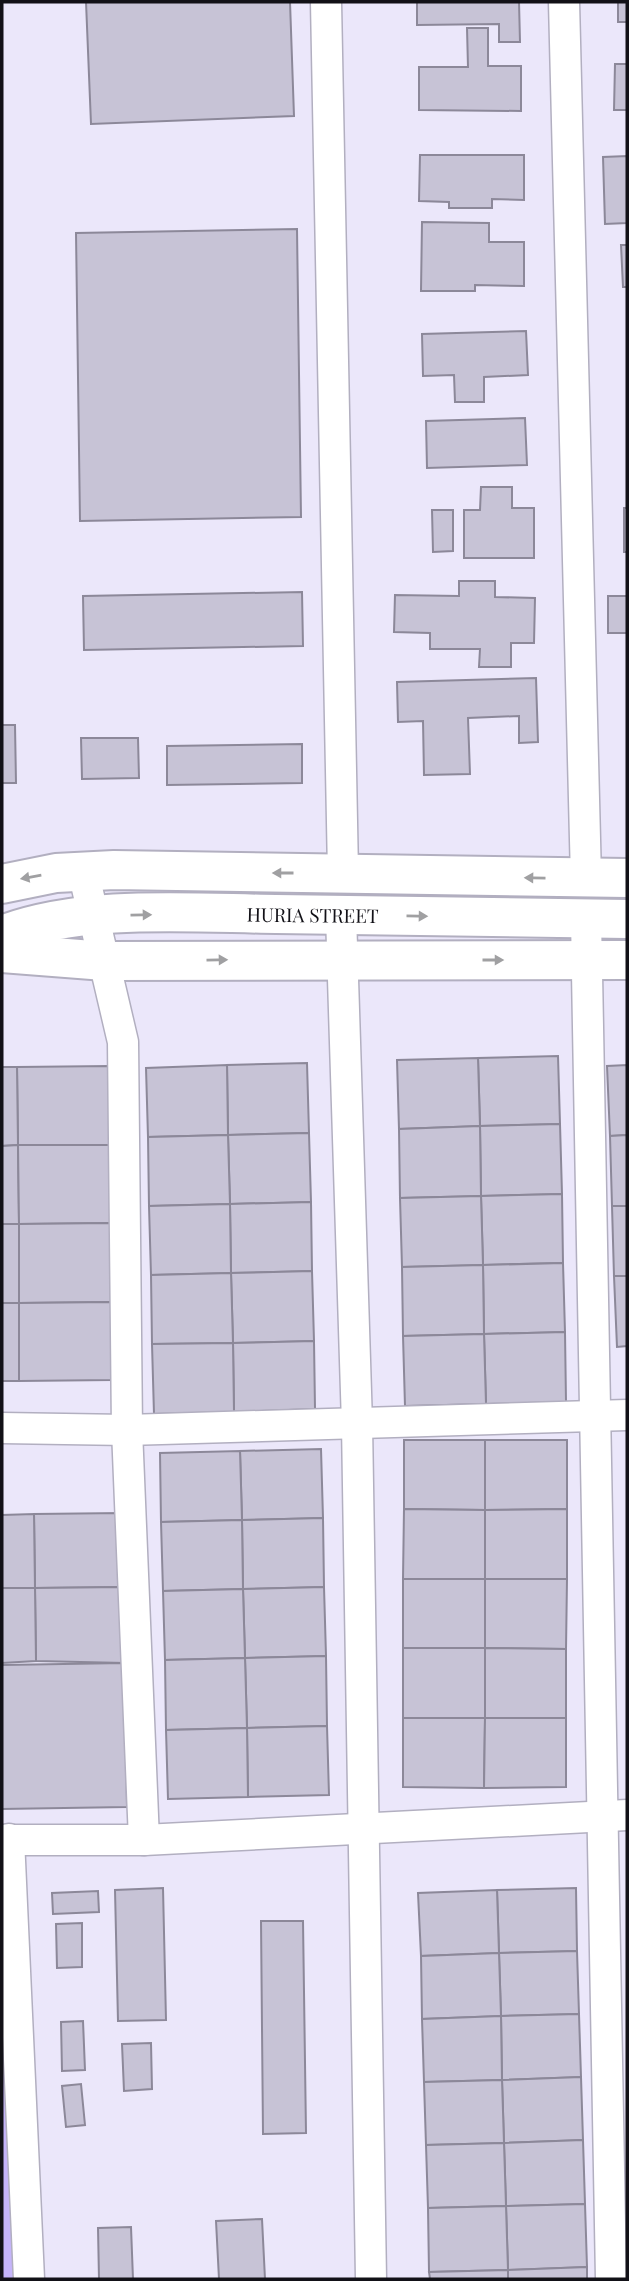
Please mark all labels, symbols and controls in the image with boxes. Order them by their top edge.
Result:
one-way arrow [271,867,293,879]
one-way arrow [20,872,42,883]
one-way arrow [523,872,545,883]
street label: HURIA STREET [246,900,379,928]
one-way arrow [130,909,152,920]
one-way arrow [407,910,429,921]
one-way arrow [206,954,228,965]
one-way arrow [482,954,504,965]

